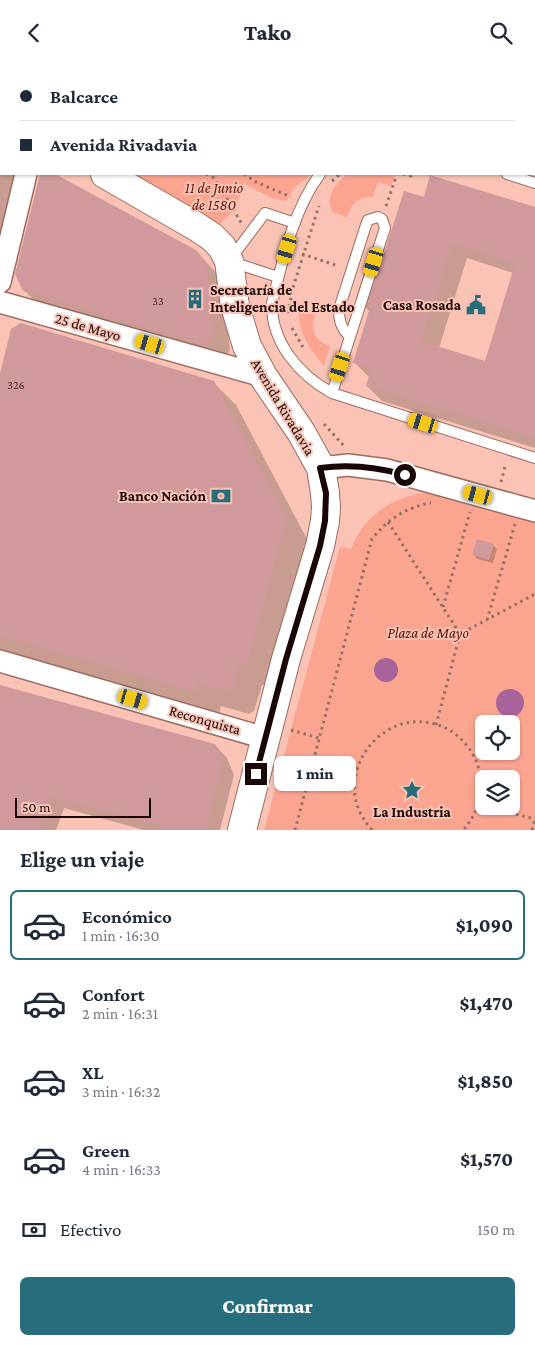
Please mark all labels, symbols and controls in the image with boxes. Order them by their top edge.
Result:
icon: back [20,19,48,47]
icon: search [487,19,515,47]
text: Tako [244,20,291,45]
text: Balcarce [50,86,118,107]
text: Avenida Rivadavia [50,134,197,155]
park label: 11 de Junio de 1580 [185,180,243,213]
car [275,232,298,266]
car [362,245,385,279]
place label: Secretaría de Inteligencia del Estado [210,282,355,315]
building icon: Secretaría de Inteligencia del Estado [184,288,206,310]
house number: 33 [152,294,164,308]
public building icon: Casa Rosada [465,294,487,316]
place label: Casa Rosada [383,297,462,313]
street label: 25 de Mayo [53,310,123,345]
car [133,333,166,355]
car [328,350,351,384]
street label: Avenida Rivadavia [248,356,318,458]
house number: 326 [7,378,25,392]
car [406,411,439,435]
route start [394,464,416,486]
car [461,484,494,506]
bank icon: Banco Nación [210,485,232,507]
place label: Banco Nación [119,488,206,504]
park label: Plaza de Mayo [387,625,469,642]
car [116,688,149,710]
street label: Reconquista [167,702,243,739]
map controls [475,715,520,815]
button: locate [475,715,520,760]
callout: 1 min [274,757,356,791]
route end [245,763,267,785]
text: 1 min [296,765,334,782]
button: layers [475,770,520,815]
place icon: La Industria [401,779,423,801]
scale bar [15,795,151,818]
text: 50 m [22,799,50,815]
place label: La Industria [373,804,452,820]
text: Elige un viaje [20,847,144,872]
icon: car [22,903,67,948]
text: Económico [82,906,172,927]
text: $1,090 [456,915,513,936]
text: 1 min · 16:30 [82,927,160,944]
icon: car [22,981,67,1026]
text: Confort [82,984,145,1005]
text: $1,470 [459,993,513,1014]
text: 2 min · 16:31 [82,1005,158,1022]
icon: car [22,1059,67,1104]
text: XL [82,1062,104,1083]
text: $1,850 [457,1071,513,1092]
text: 3 min · 16:32 [82,1083,160,1100]
icon: car [22,1137,67,1182]
text: Green [82,1140,130,1161]
text: $1,570 [460,1149,513,1170]
text: 4 min · 16:33 [82,1161,161,1178]
icon: cash [20,1216,48,1244]
text: Efectivo [60,1219,121,1240]
text: 150 m [477,1221,515,1238]
button: Confirmar [20,1277,515,1335]

